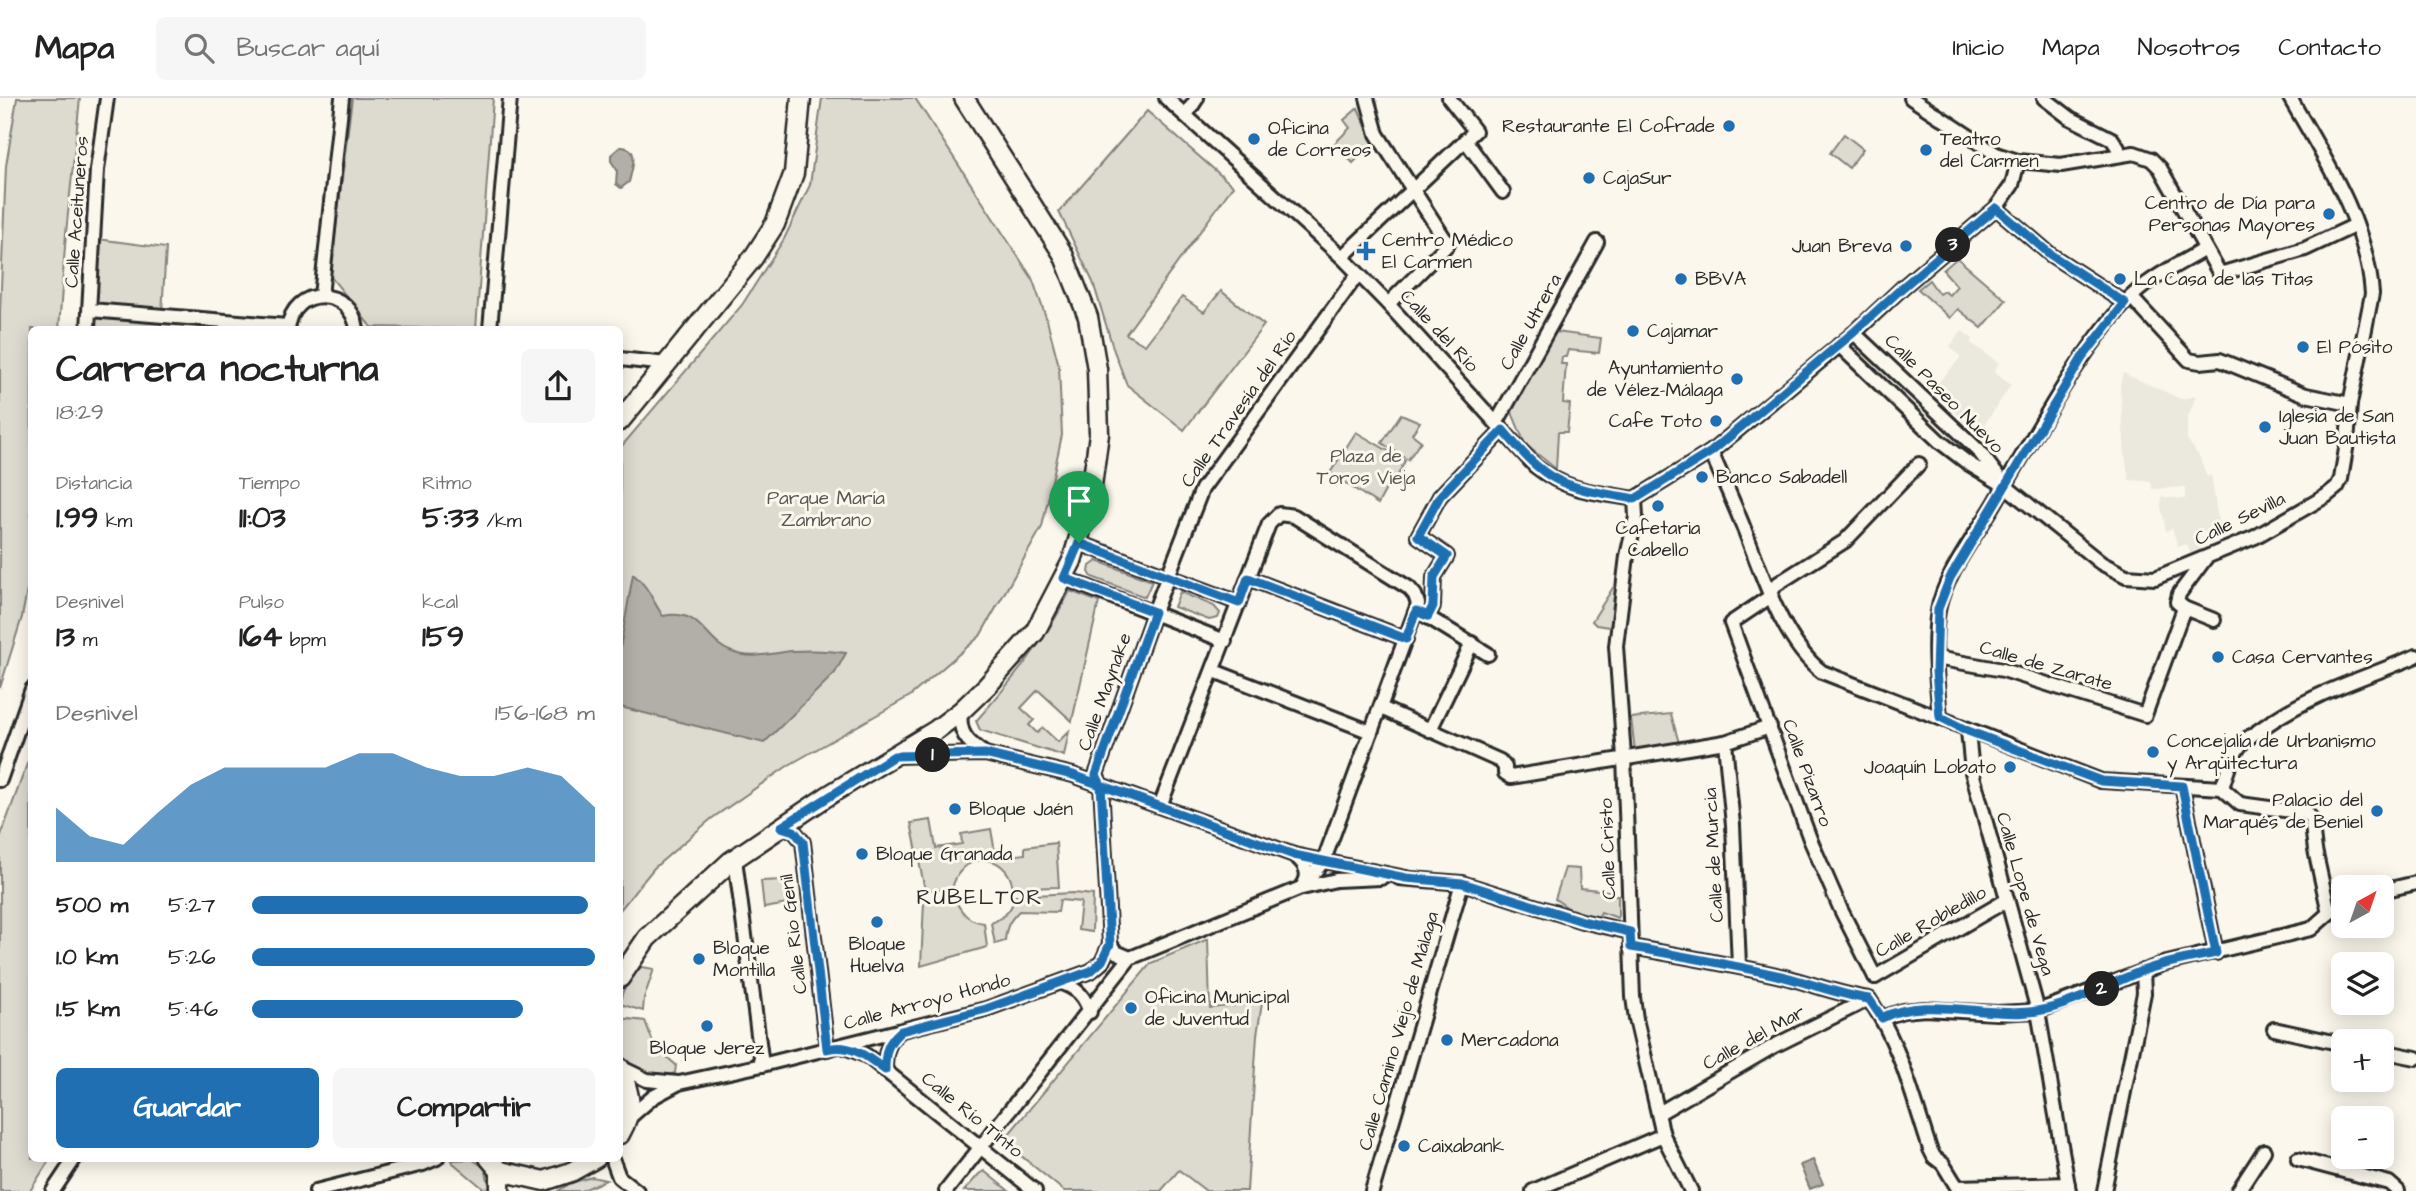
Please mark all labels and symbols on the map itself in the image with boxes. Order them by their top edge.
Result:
place label: Restaurante El Cofrade [1502,113,1715,140]
place label: Oficina de Correos [1268,115,1371,164]
marker: Restaurante El Cofrade [1721,118,1737,134]
place label: Teatro del Carmen [1940,126,2039,175]
marker: Oficina de Correos [1246,131,1262,147]
street label: Calle Aceituneros [58,135,96,289]
marker: Teatro del Carmen [1918,142,1934,158]
place label: CajaSur [1603,165,1672,192]
marker: CajaSur [1581,170,1597,186]
place label: Centro de Día para Personas Mayores [2145,190,2315,240]
marker: Centro de Día para Personas Mayores [2321,206,2337,222]
place label: Centro Médico El Carmen [1382,227,1513,276]
pin: 3 [1936,228,1970,262]
place label: Juan Breva [1792,233,1892,260]
marker: Juan Breva [1898,238,1914,254]
marker: Centro Médico El Carmen [1356,241,1376,261]
place label: BBVA [1695,266,1746,293]
place label: La Casa de las Titas [2134,266,2313,293]
street label: Calle Utrera [1493,269,1569,375]
marker: BBVA [1673,271,1689,287]
marker: La Casa de las Titas [2112,271,2128,287]
street label: Calle del Río [1393,283,1485,379]
place label: Cajamar [1647,318,1719,345]
marker: Cajamar [1625,323,1641,339]
street label: Calle Travesía del Río [1174,325,1304,493]
street label: Calle Paseo Nuevo [1878,328,2010,460]
place label: El Pósito [2317,334,2393,361]
marker: El Pósito [2295,339,2311,355]
place label: Ayuntamiento de Vélez-Málaga [1587,355,1723,405]
marker: Ayuntamiento de Vélez-Málaga [1729,371,1745,387]
place label: Iglesia de San Juan Bautista [2279,403,2396,452]
place label: Cafe Toto [1609,408,1702,435]
marker: Cafe Toto [1708,413,1724,429]
marker: Iglesia de San Juan Bautista [2257,419,2273,435]
park label: Plaza de Toros Vieja [1317,443,1416,492]
place label: Banco Sabadell [1716,464,1847,491]
marker: Banco Sabadell [1694,469,1710,485]
pin [1049,471,1109,543]
park label: Parque María Zambrano [767,485,885,534]
street label: Calle Sevilla [2190,485,2290,553]
marker: Cafetaria Cabello [1650,498,1666,514]
place label: Cafetaria Cabello [1615,515,1701,564]
street label: Calle Maynake [1071,629,1140,755]
street label: Calle de Zarate [1976,634,2116,698]
place label: Casa Cervantes [2232,644,2373,671]
marker: Casa Cervantes [2210,649,2226,665]
street label: Calle Pizarro [1775,715,1839,831]
place label: Concejalía de Urbanismo y Arquitectura [2167,728,2376,778]
pin: 1 [916,738,950,772]
marker: Concejalía de Urbanismo y Arquitectura [2145,744,2161,760]
place label: Joaquín Lobato [1864,754,1996,781]
marker: Joaquín Lobato [2002,759,2018,775]
street label: Calle de Murcia [1697,787,1731,923]
place label: Palacio del Marqués de Beniel [2203,787,2363,836]
place label: Bloque Jaén [969,796,1073,823]
street label: Calle Cristo [1593,797,1623,900]
marker: Bloque Jaén [947,801,963,817]
marker: Palacio del Marqués de Beniel [2369,803,2385,819]
street label: Calle Lope de Vega [1988,809,2061,979]
place label: Bloque Granada [876,841,1013,868]
marker: Bloque Granada [854,846,870,862]
street label: Calle Rio Genil [773,873,815,995]
north arrow [2331,875,2394,938]
street label: Calle Robledillo [1870,879,1992,965]
district label: RUBELTOR [917,883,1043,912]
street label: Calle Camino Viejo de Málaga [1352,908,1447,1154]
marker: Bloque Huelva [869,914,885,930]
place label: Bloque Huelva [849,931,905,980]
place label: Bloque Montilla [713,935,775,984]
marker: Bloque Montilla [691,951,707,967]
street label: Calle Arroyo Hondo [841,967,1014,1038]
pin: 2 [2084,972,2120,1006]
place label: Oficina Municipal de Juventud [1145,984,1289,1033]
street label: Calle del Mar [1698,998,1811,1077]
marker: Oficina Municipal de Juventud [1123,1000,1139,1016]
marker: Bloque Jerez [699,1018,715,1034]
place label: Mercadona [1461,1027,1559,1054]
marker: Mercadona [1439,1032,1455,1048]
place label: Bloque Jerez [650,1035,765,1062]
street label: Calle Río Tinto [915,1065,1029,1165]
place label: Caixabank [1418,1133,1504,1160]
marker: Caixabank [1396,1138,1412,1154]

